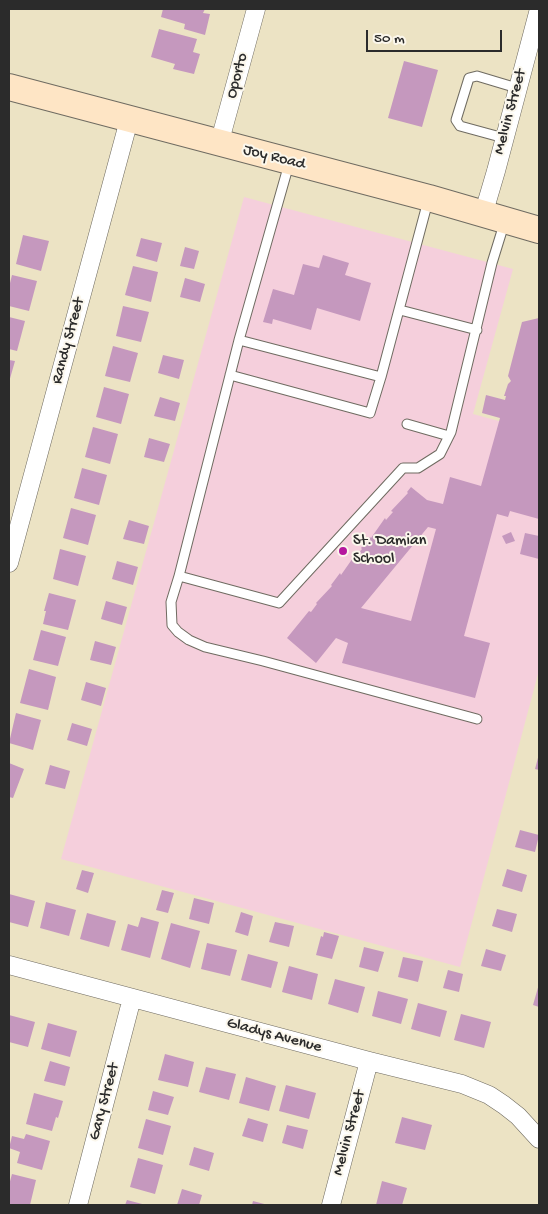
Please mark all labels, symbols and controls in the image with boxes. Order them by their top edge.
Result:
scale bar [368,20,504,52]
text: 50 m [374,30,405,48]
street label: Oporto [223,51,253,101]
street label: Melvin Street [490,67,532,157]
street label: Joy Road [241,141,307,175]
street label: Randy Street [48,296,90,386]
place label: St. Damian School [353,532,426,570]
marker: St. Damian School [337,545,349,557]
street label: Gladys Avenue [224,1014,324,1058]
street label: Gary Street [86,1061,124,1143]
street label: Melvin Street [329,1088,371,1178]

